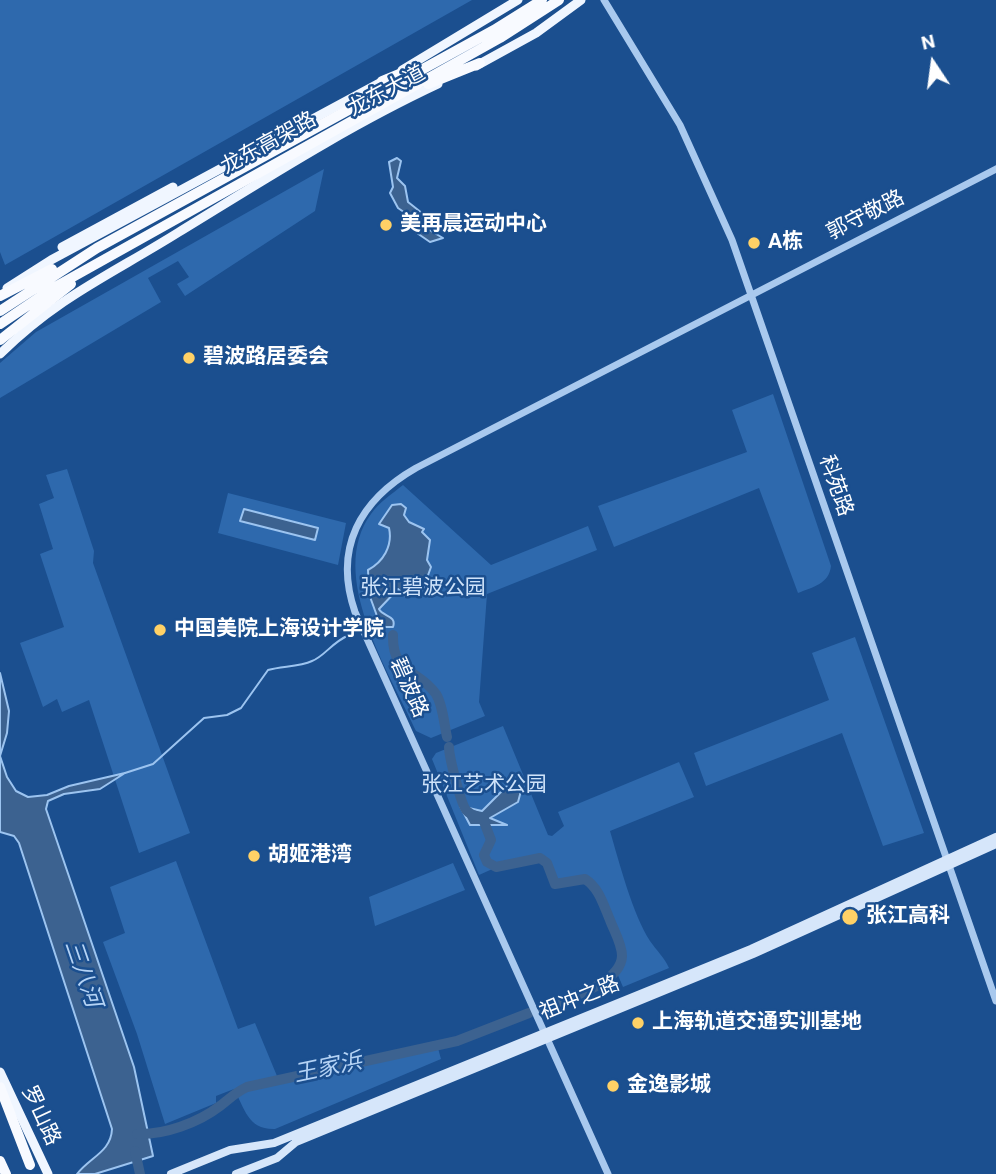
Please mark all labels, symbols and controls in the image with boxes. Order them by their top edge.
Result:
north arrow [898,28,968,98]
text: N [919,29,937,55]
street label: 龙东大道 [344,61,430,123]
street label: 龙东高架路 [217,108,321,180]
street label: 郭守敬路 [823,186,909,246]
place label: 美再晨运动中心 [400,212,547,238]
marker: 美再晨运动中心 [378,217,394,233]
place label: A栋 [768,230,803,256]
marker: A栋 [746,235,762,251]
place label: 碧波路居委会 [203,345,329,371]
marker: 碧波路居委会 [181,350,197,366]
street label: 科苑路 [813,452,857,520]
park label: 张江碧波公园 [360,576,486,602]
place label: 中国美院上海设计学院 [174,617,384,643]
marker: 中国美院上海设计学院 [152,622,168,638]
street label: 碧波路 [384,654,432,722]
park label: 张江艺术公园 [421,773,547,799]
place label: 胡姬港湾 [268,843,352,869]
marker: 胡姬港湾 [246,848,262,864]
place label: 张江高科 [866,904,950,930]
marker: 张江高科 [840,907,860,927]
water label: 三八河 [58,937,106,1011]
street label: 祖冲之路 [536,972,624,1026]
place label: 上海轨道交通实训基地 [652,1010,862,1036]
marker: 上海轨道交通实训基地 [630,1015,646,1031]
water label: 王家浜 [291,1048,365,1090]
place label: 金逸影城 [627,1073,711,1099]
marker: 金逸影城 [605,1078,621,1094]
street label: 罗山路 [15,1082,65,1150]

